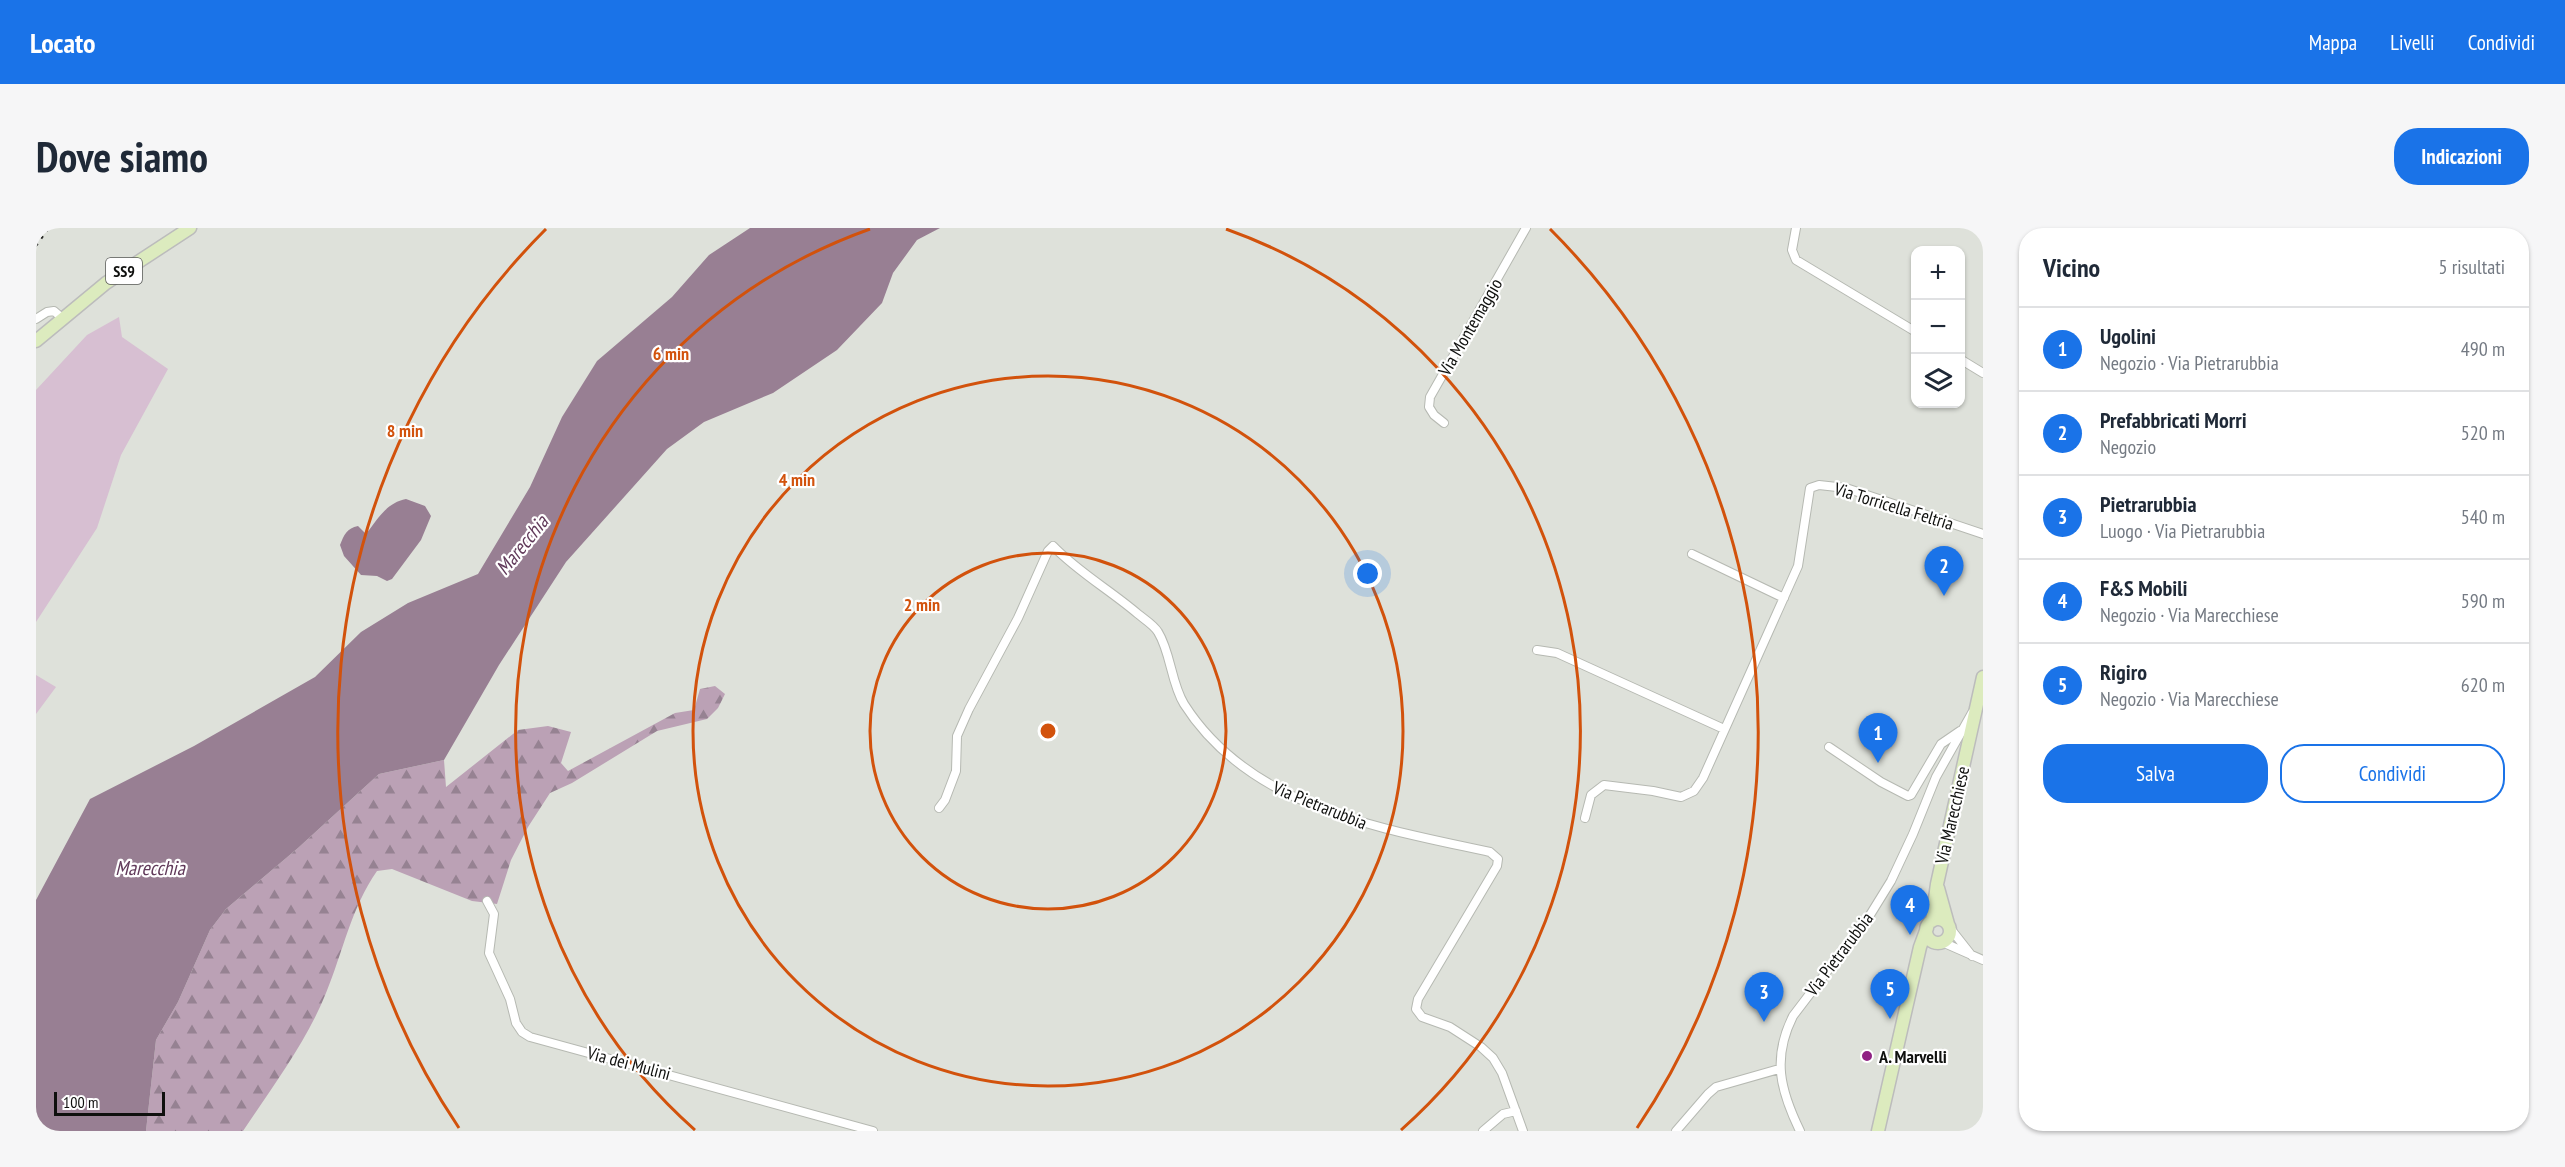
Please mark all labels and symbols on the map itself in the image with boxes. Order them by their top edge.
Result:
road number: SS9 [106,258,142,284]
street label: Via Montemaggio [1432,274,1507,381]
text: 6 min [653,342,689,365]
text: 8 min [387,419,423,442]
text: 4 min [779,468,815,491]
street label: Via Torricella Feltria [1831,477,1956,535]
water label: Marecchia [490,509,555,580]
pin: 2 [1924,546,1964,596]
your location [1353,559,1382,588]
text: 2 min [904,593,940,616]
pin: 1 [1858,714,1898,763]
centre of rings [1038,721,1058,741]
street label: Via Marecchiese [1929,764,1974,867]
street label: Via Pietrarubbia [1269,775,1370,834]
water label: Marecchia [115,855,186,881]
pin: 4 [1890,886,1930,935]
street label: Via Pietrarubbia [1799,907,1878,1001]
pin: 5 [1870,970,1910,1019]
pin: 3 [1744,972,1784,1022]
street label: Via dei Mulini [584,1041,673,1085]
place label: A. Marvelli [1878,1045,1947,1068]
marker: A. Marvelli [1860,1049,1874,1063]
scale bar [54,1089,165,1116]

